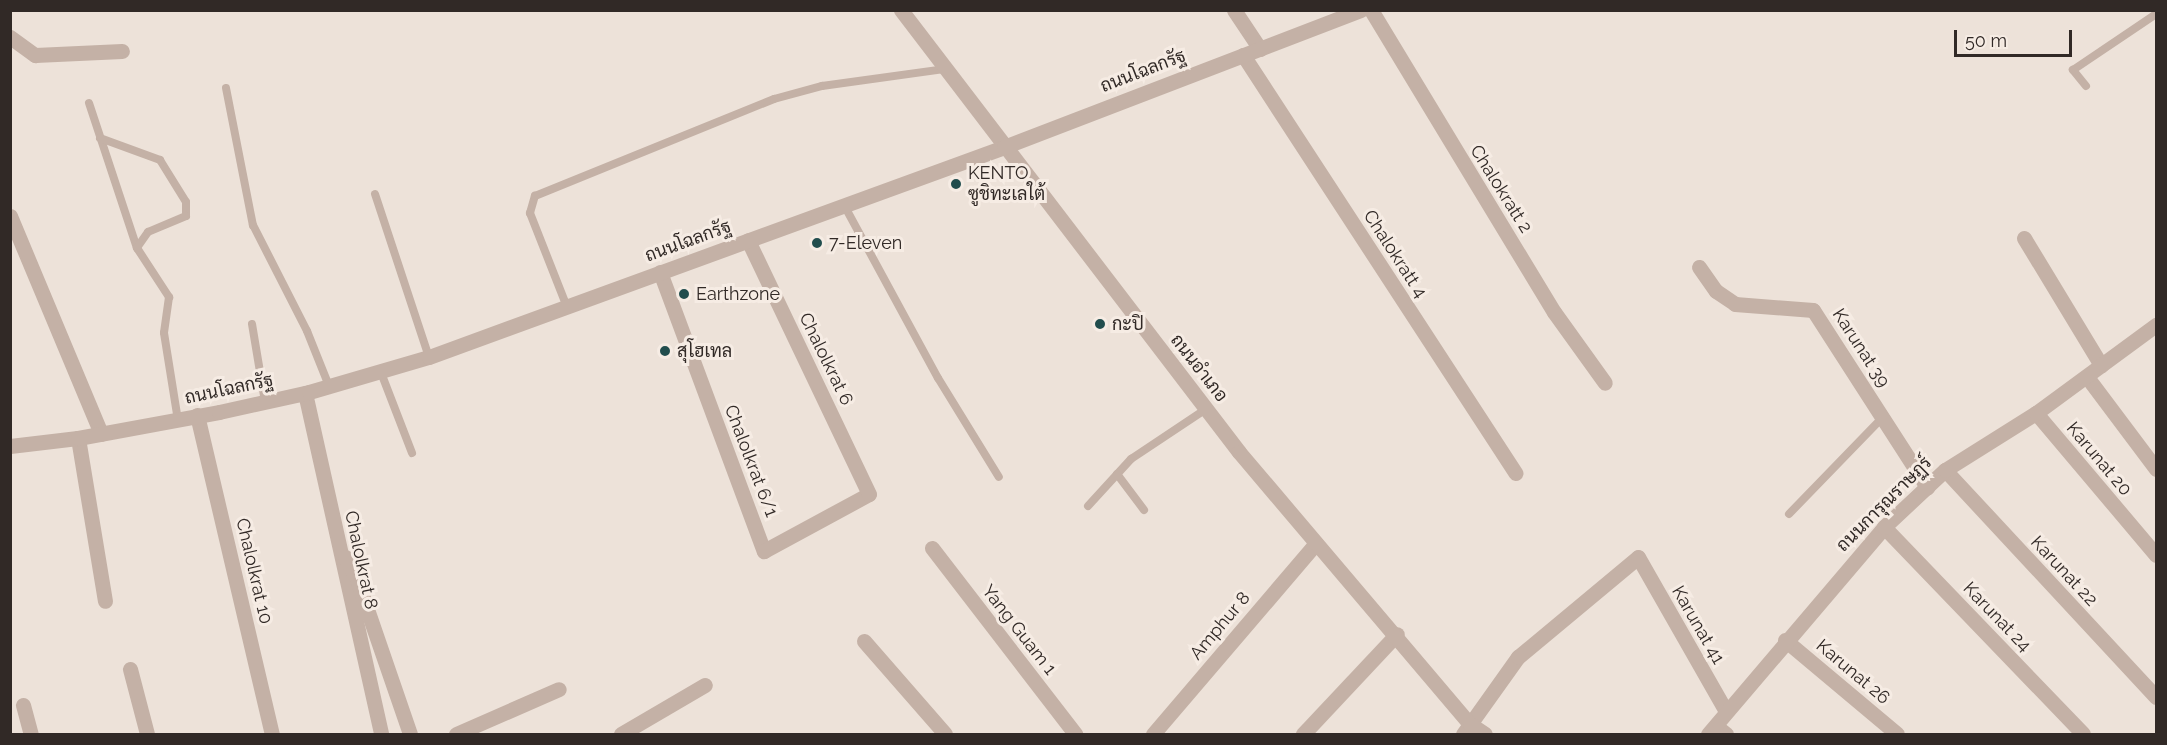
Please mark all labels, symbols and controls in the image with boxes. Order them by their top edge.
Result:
scale bar [1957,18,2076,56]
text: 50 m [1965,30,2007,51]
street label: ถนนโฉลกรัฐ [1097,45,1189,97]
street label: Chalokratt 2 [1465,141,1537,237]
place label: KENTO ซูชิทะเลใต้ [968,163,1045,206]
marker: KENTO ซูชิทะเลใต้ [949,177,963,191]
street label: Chalokratt 4 [1359,206,1431,302]
street label: ถนนโฉลกรัฐ [642,216,734,266]
place label: 7-Eleven [829,232,902,254]
marker: 7-Eleven [810,236,824,250]
place label: Earthzone [696,283,780,305]
marker: Earthzone [677,287,691,301]
street label: Karunat 39 [1828,305,1894,391]
street label: Chalolkrat 6 [794,309,858,409]
place label: กะปิ [1112,313,1144,335]
marker: กะปิ [1093,317,1107,331]
street label: ถนนอำเภอ [1166,330,1232,406]
place label: สุโฮเทล [677,340,732,362]
marker: สุโฮเทล [658,344,672,358]
street label: ถนนโฉลกรัฐ [183,369,275,409]
street label: Chalolkrat 6/1 [720,402,782,520]
street label: Karunat 20 [2062,418,2136,500]
street label: ถนนการุณราษฏร์ [1832,452,1936,556]
street label: Chalolkrat 8 [340,509,382,611]
street label: Chalolkrat 10 [231,516,277,626]
street label: Karunat 22 [2026,531,2102,611]
street label: Karunat 24 [1959,578,2035,656]
street label: Yang Guam 1 [977,581,1061,679]
street label: Karunat 41 [1667,582,1729,668]
street label: Amphur 8 [1185,587,1255,665]
street label: Karunat 26 [1812,635,1894,709]

